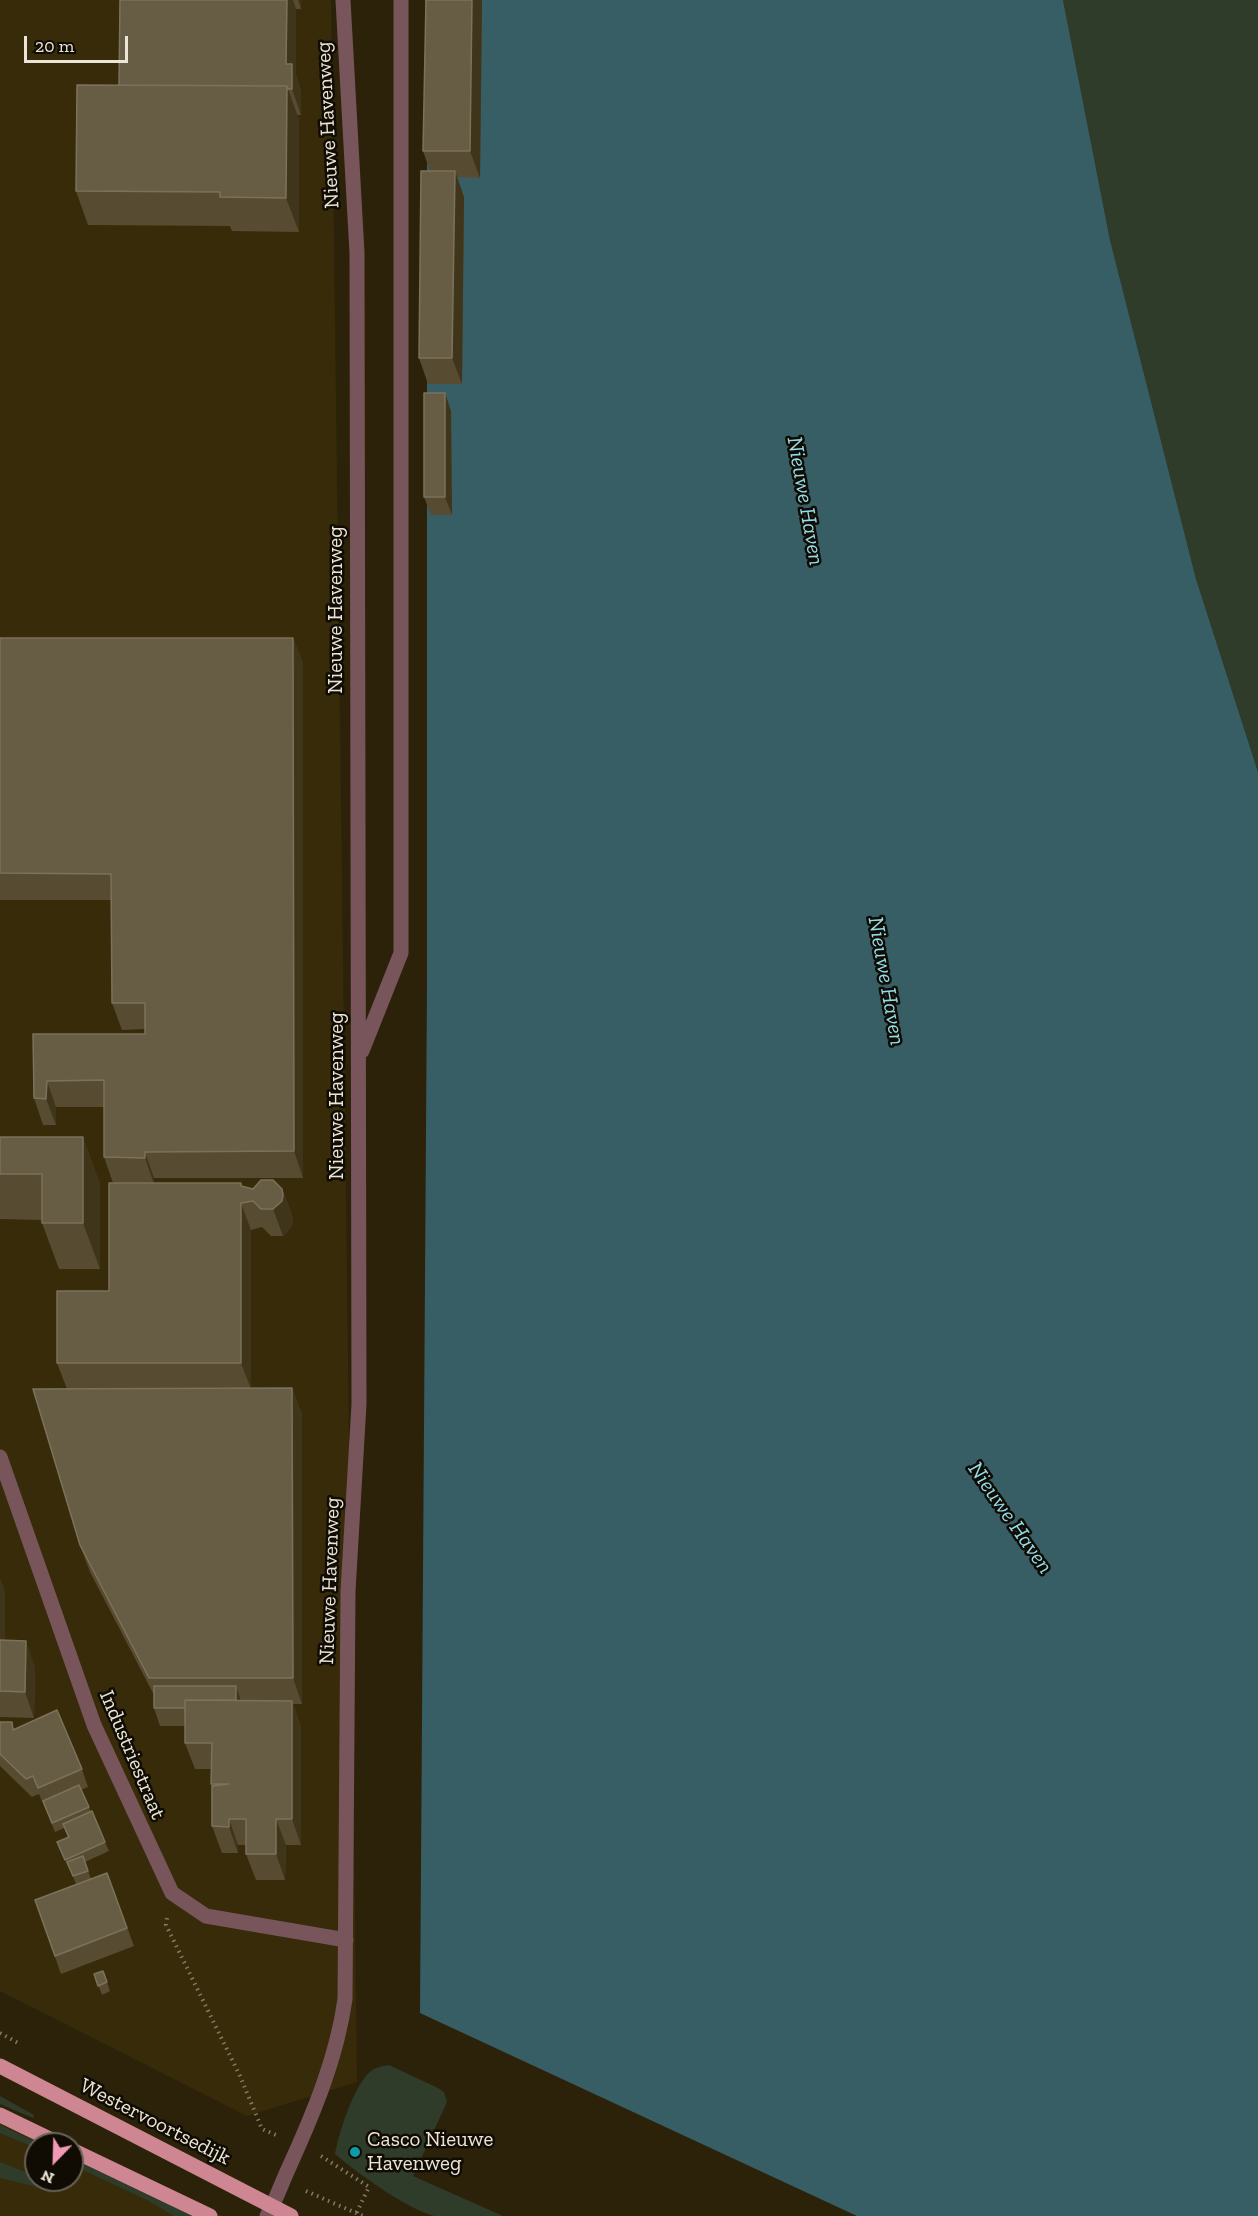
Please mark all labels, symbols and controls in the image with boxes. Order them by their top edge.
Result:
scale bar [27,24,130,62]
text: 20 m [35,35,74,57]
street label: Nieuwe Havenweg [311,41,345,209]
water label: Nieuwe Haven [781,435,829,567]
street label: Nieuwe Havenweg [323,526,349,694]
water label: Nieuwe Haven [862,915,910,1047]
street label: Nieuwe Havenweg [324,1012,350,1180]
water label: Nieuwe Haven [962,1457,1058,1579]
street label: Nieuwe Havenweg [314,1497,346,1665]
street label: Industriestraat [94,1687,170,1823]
street label: Westervoortsedijk [76,2073,234,2171]
place label: Casco Nieuwe Havenweg [367,2127,493,2177]
north arrow [24,2132,84,2192]
marker: Casco Nieuwe Havenweg [348,2145,362,2159]
text: N [38,2166,57,2188]

